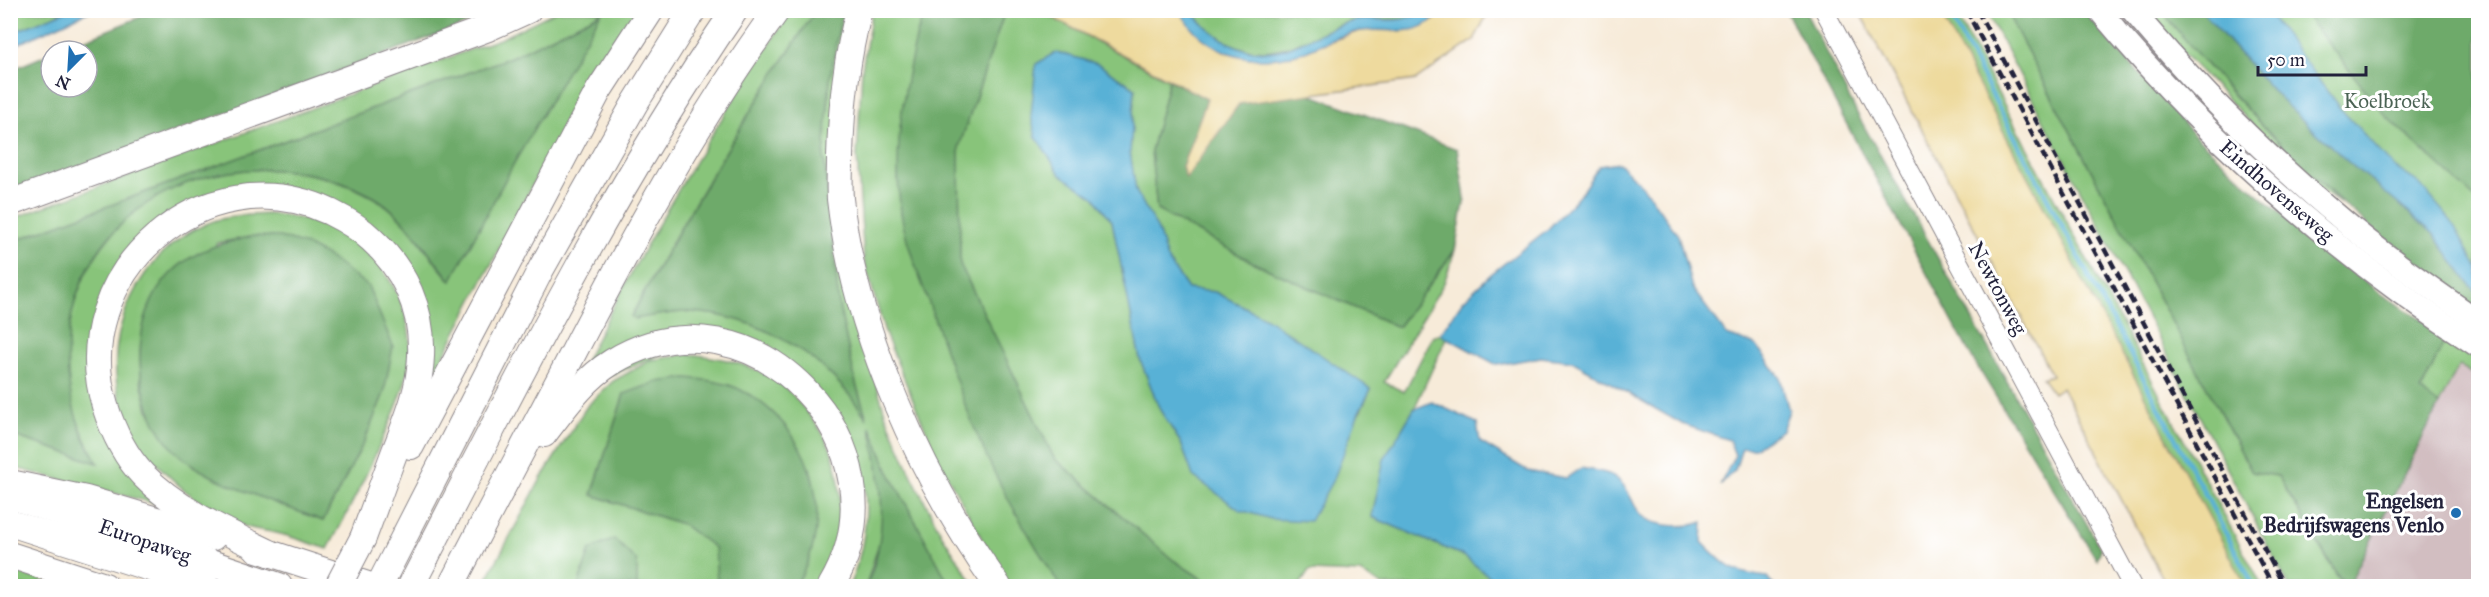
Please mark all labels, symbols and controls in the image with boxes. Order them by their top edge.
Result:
north arrow [39,39,99,99]
scale bar [2258,39,2366,77]
text: 50 m [2267,49,2305,71]
text: N [53,71,73,94]
park label: Koelbroek [2344,88,2431,114]
street label: Eindhovenseweg [2214,134,2340,248]
street label: Newtonweg [1963,237,2033,339]
place label: Engelsen Bedrijfswagens Venlo [2263,488,2445,538]
marker: Engelsen Bedrijfswagens Venlo [2449,506,2463,520]
street label: Europaweg [95,513,195,569]

